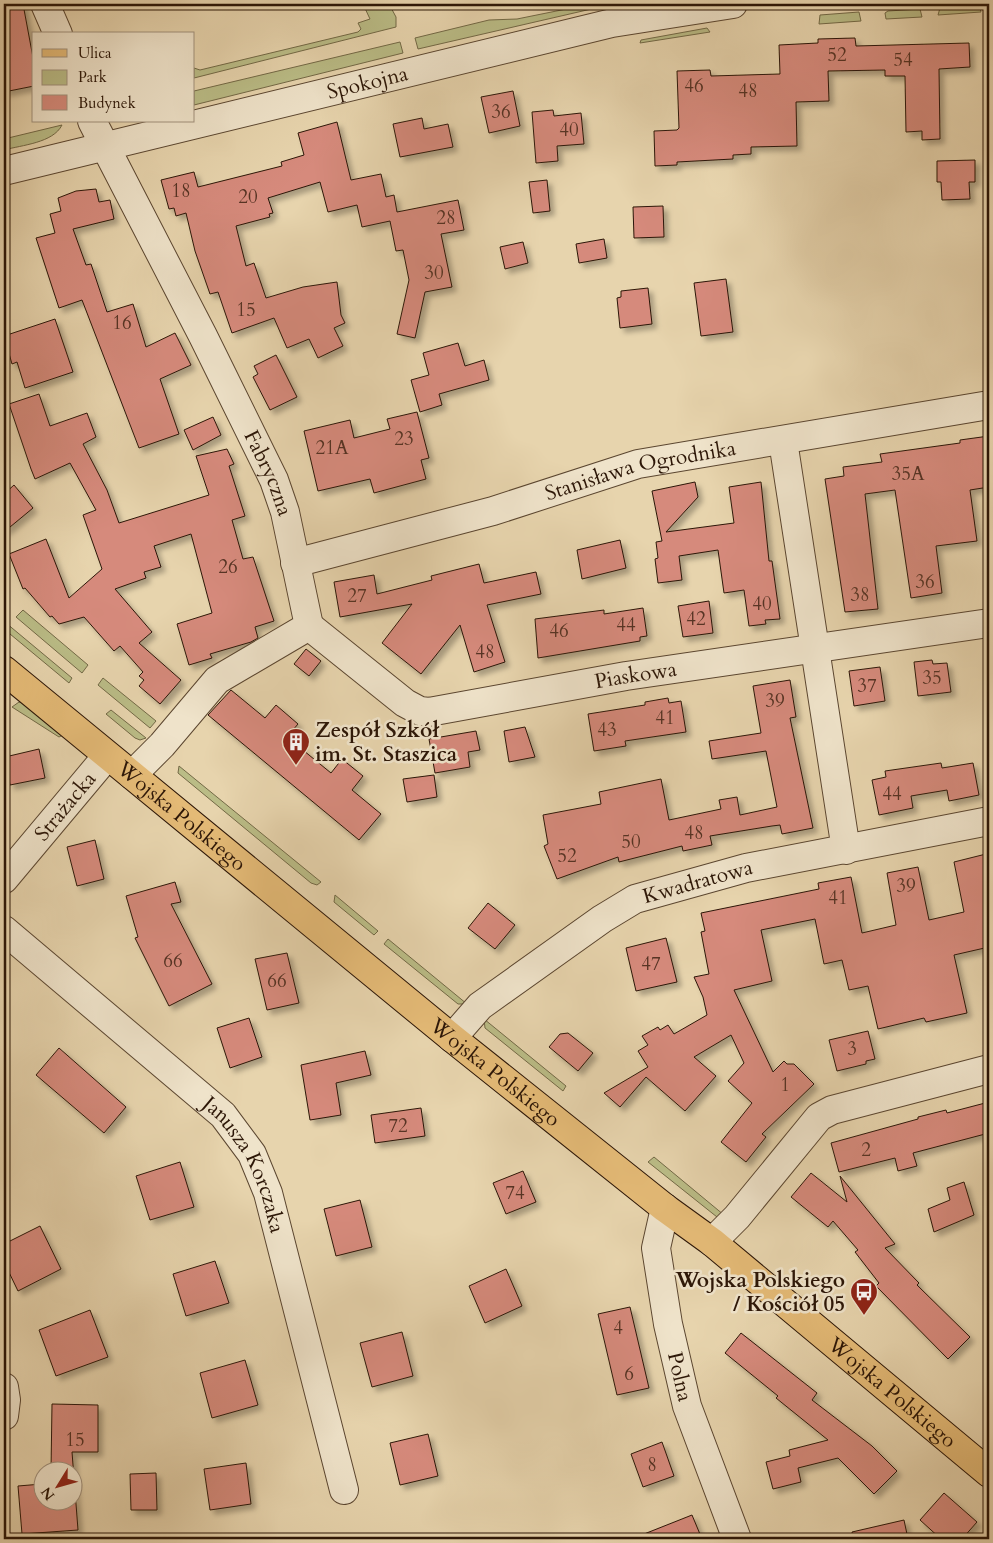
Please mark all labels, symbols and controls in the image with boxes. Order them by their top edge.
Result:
legend [32,32,195,122]
house number: 52 [827,42,847,68]
text: Ulica [78,43,112,63]
house number: 54 [893,47,913,73]
street label: Spokojna [324,59,411,106]
text: Park [78,67,107,87]
house number: 46 [684,73,704,99]
house number: 48 [738,78,758,104]
text: Budynek [78,93,136,113]
house number: 36 [491,99,511,125]
house number: 40 [559,117,579,143]
house number: 18 [171,178,191,204]
house number: 20 [238,184,258,210]
house number: 28 [436,205,456,231]
house number: 30 [424,260,444,286]
house number: 15 [236,297,256,323]
house number: 16 [112,310,132,336]
street label: Fabryczna [237,425,300,520]
house number: 23 [394,426,414,452]
street label: Stanisława Ogrodnika [541,433,738,508]
house number: 21A [316,435,349,461]
house number: 35A [892,461,925,487]
house number: 26 [218,554,238,580]
house number: 36 [915,569,935,595]
house number: 38 [850,582,870,608]
house number: 27 [347,583,367,609]
house number: 40 [752,591,772,617]
house number: 42 [686,606,706,632]
house number: 44 [616,612,636,638]
house number: 46 [549,618,569,644]
house number: 48 [475,639,495,665]
street label: Piaskowa [592,654,679,696]
house number: 35 [922,665,942,691]
house number: 37 [857,673,877,699]
house number: 39 [765,688,785,714]
house number: 41 [655,705,675,731]
place label: Zespół Szkół im. St. Staszica [315,716,458,769]
house number: 43 [597,717,617,743]
building icon: Zespół Szkół im. St. Staszica [281,727,311,766]
street label: Wojska Polskiego [110,754,253,878]
street label: Strażacka [27,765,103,847]
house number: 44 [882,781,902,807]
house number: 48 [684,820,704,846]
house number: 50 [621,829,641,855]
house number: 52 [557,843,577,869]
street label: Kwadratowa [639,853,755,911]
house number: 39 [896,873,916,899]
house number: 41 [828,885,848,911]
house number: 66 [163,948,183,974]
house number: 47 [641,951,661,977]
house number: 66 [267,968,287,994]
street label: Wojska Polskiego [423,1011,567,1134]
house number: 3 [847,1036,857,1062]
house number: 1 [780,1072,790,1098]
street label: Janusza Korczaka [194,1087,292,1236]
house number: 72 [388,1113,408,1139]
house number: 2 [861,1137,871,1163]
house number: 74 [505,1180,525,1206]
place label: Wojska Polskiego / Kościół 05 [675,1266,845,1319]
bus stop icon: Wojska Polskiego / Kościół 05 [849,1277,879,1316]
house number: 4 [613,1315,623,1341]
street label: Wojska Polskiego [821,1329,963,1455]
street label: Polna [660,1349,700,1404]
house number: 6 [624,1361,634,1387]
house number: 15 [65,1427,85,1453]
house number: 8 [647,1452,657,1478]
north arrow [32,1460,82,1510]
text: N [37,1483,59,1504]

